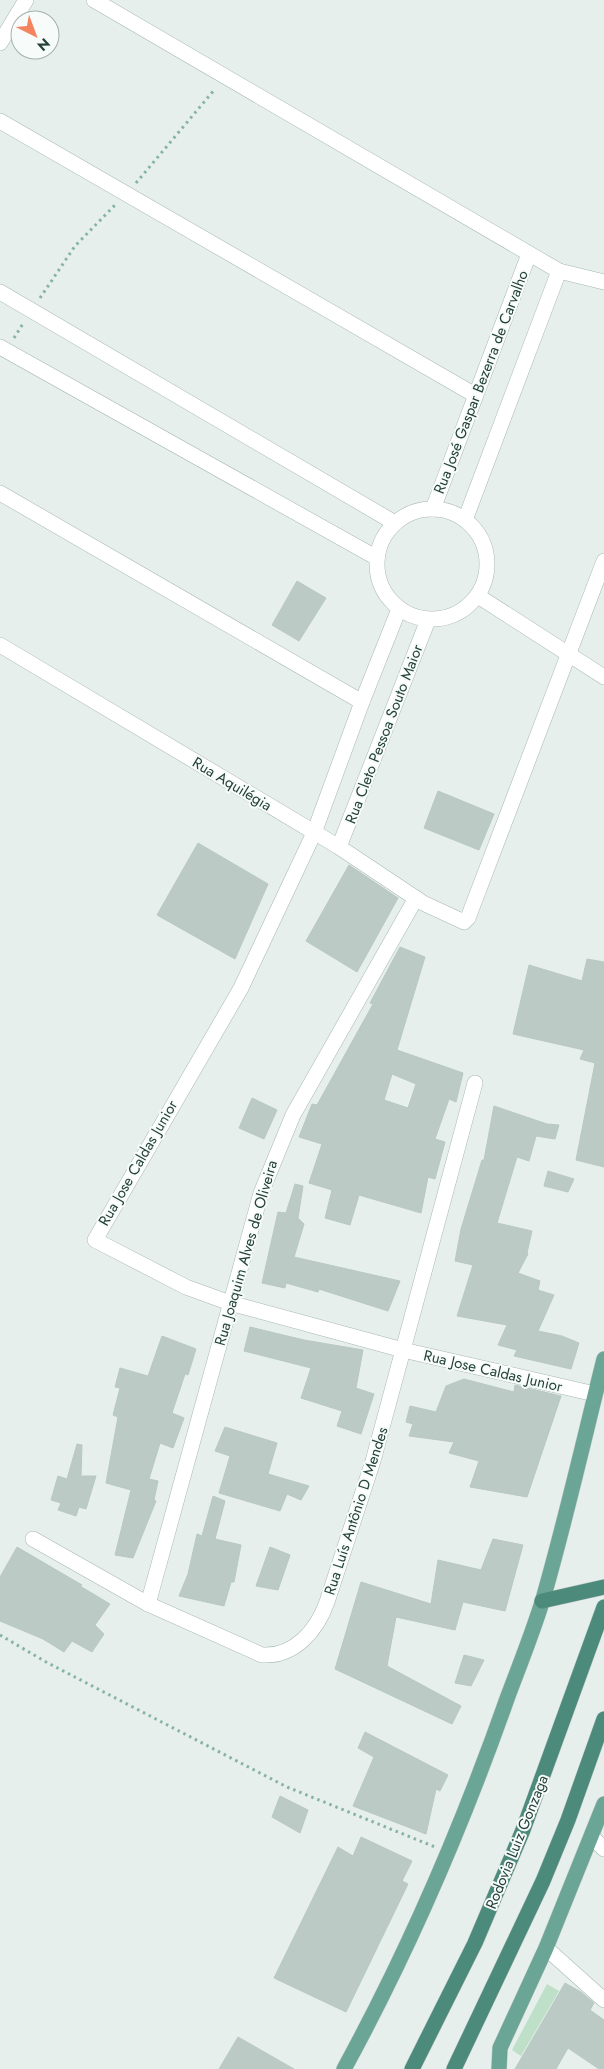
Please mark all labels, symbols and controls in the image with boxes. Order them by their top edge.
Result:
north arrow [10,10,60,60]
text: N [33,34,55,56]
street label: Rua José Gaspar Bezerra de Carvalho [428,267,534,497]
street label: Rua Cleto Pessoa Souto Maior [340,640,429,827]
street label: Rua Aquilégia [188,752,276,816]
street label: Rua Jose Caldas Junior [93,1095,183,1230]
street label: Rua Joaquim Alves de Oliveira [209,1158,283,1348]
street label: Rua Jose Caldas Junior [421,1344,565,1398]
street label: Rua Luís Antônio D Mendes [318,1424,394,1598]
street label: Rodovia Luiz Gonzaga [480,1772,554,1912]

